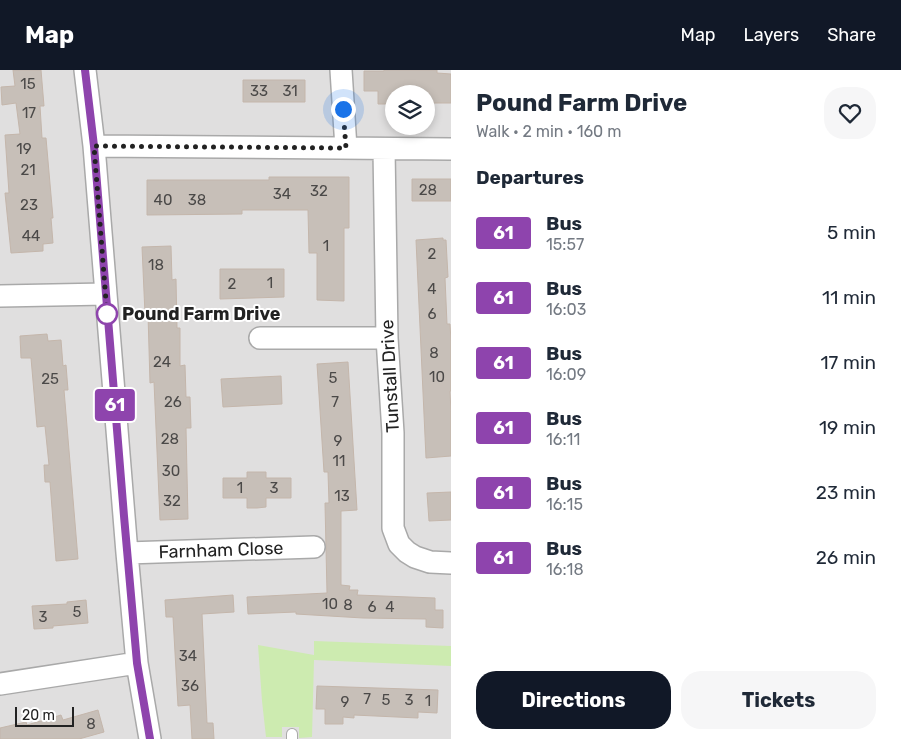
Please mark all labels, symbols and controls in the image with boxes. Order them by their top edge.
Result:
text: Map [25,21,74,49]
text: Map [681,24,716,46]
text: Layers [744,24,799,46]
text: Share [827,24,876,46]
house number: 15 [20,75,36,93]
house number: 33 [250,82,268,100]
house number: 31 [282,82,298,100]
map controls [385,85,435,135]
button: layers [385,85,435,135]
button: heart [824,87,876,139]
text: Pound Farm Drive [476,89,687,117]
your location [331,97,356,122]
house number: 17 [22,104,36,122]
text: Walk · 2 min · 160 m [476,122,621,141]
house number: 19 [16,140,32,158]
house number: 21 [20,161,36,179]
text: Departures [476,166,584,189]
house number: 28 [419,181,437,199]
house number: 32 [310,182,328,200]
house number: 34 [273,185,291,203]
house number: 40 [154,191,172,209]
house number: 38 [188,191,206,209]
house number: 23 [20,196,38,214]
text: Bus [546,212,582,235]
text: 5 min [827,221,876,244]
text: 61 [493,222,514,244]
house number: 44 [22,227,40,245]
text: 15:57 [546,235,584,254]
house number: 1 [323,237,329,255]
house number: 2 [428,245,437,263]
house number: 18 [148,256,164,274]
house number: 1 [267,274,273,292]
house number: 2 [228,275,237,293]
text: Bus [546,277,582,300]
house number: 4 [427,280,437,298]
text: 11 min [822,286,876,309]
text: 61 [493,287,514,309]
text: 16:03 [546,300,586,319]
marker: Pound Farm Drive [96,303,118,325]
place label: Pound Farm Drive [122,303,281,325]
house number: 6 [427,305,437,323]
street label: Tunstall Drive [376,319,404,433]
text: Bus [546,342,582,365]
house number: 8 [429,344,439,362]
text: 17 min [820,351,876,374]
text: 61 [493,352,514,374]
house number: 24 [153,353,171,371]
text: 16:09 [546,365,586,384]
house number: 10 [429,368,445,386]
house number: 5 [329,369,338,387]
house number: 25 [41,370,59,388]
line badge: 61 [92,389,138,421]
house number: 26 [164,393,182,411]
house number: 7 [331,393,339,411]
text: 61 [105,394,125,416]
text: Bus [546,407,582,430]
text: 19 min [819,416,876,439]
text: 61 [493,417,514,439]
house number: 28 [161,430,179,448]
text: 16:11 [546,430,580,449]
house number: 9 [334,432,343,450]
house number: 11 [333,452,345,470]
house number: 30 [162,462,180,480]
text: Bus [546,472,582,495]
house number: 1 [237,479,243,497]
house number: 3 [269,479,279,497]
text: 23 min [816,481,876,504]
text: 61 [493,482,514,504]
house number: 13 [334,487,350,505]
house number: 32 [163,492,181,510]
text: 16:15 [546,495,583,514]
street label: Farnham Close [158,537,284,563]
text: Bus [546,537,582,560]
text: 26 min [816,546,876,569]
text: 61 [493,547,514,569]
text: 16:18 [546,560,584,579]
house number: 10 [322,595,338,613]
house number: 8 [343,596,353,614]
house number: 6 [367,598,377,616]
house number: 4 [385,598,395,616]
house number: 5 [73,603,82,621]
house number: 3 [38,608,48,626]
house number: 34 [179,647,197,665]
button: Directions [476,671,671,729]
button: Tickets [681,671,876,729]
house number: 36 [181,677,199,695]
house number: 7 [363,690,371,708]
house number: 5 [382,691,391,709]
house number: 3 [404,691,414,709]
house number: 1 [425,692,431,710]
house number: 9 [341,693,350,711]
scale bar [15,704,74,727]
text: 20 m [22,707,55,724]
house number: 8 [86,715,96,733]

